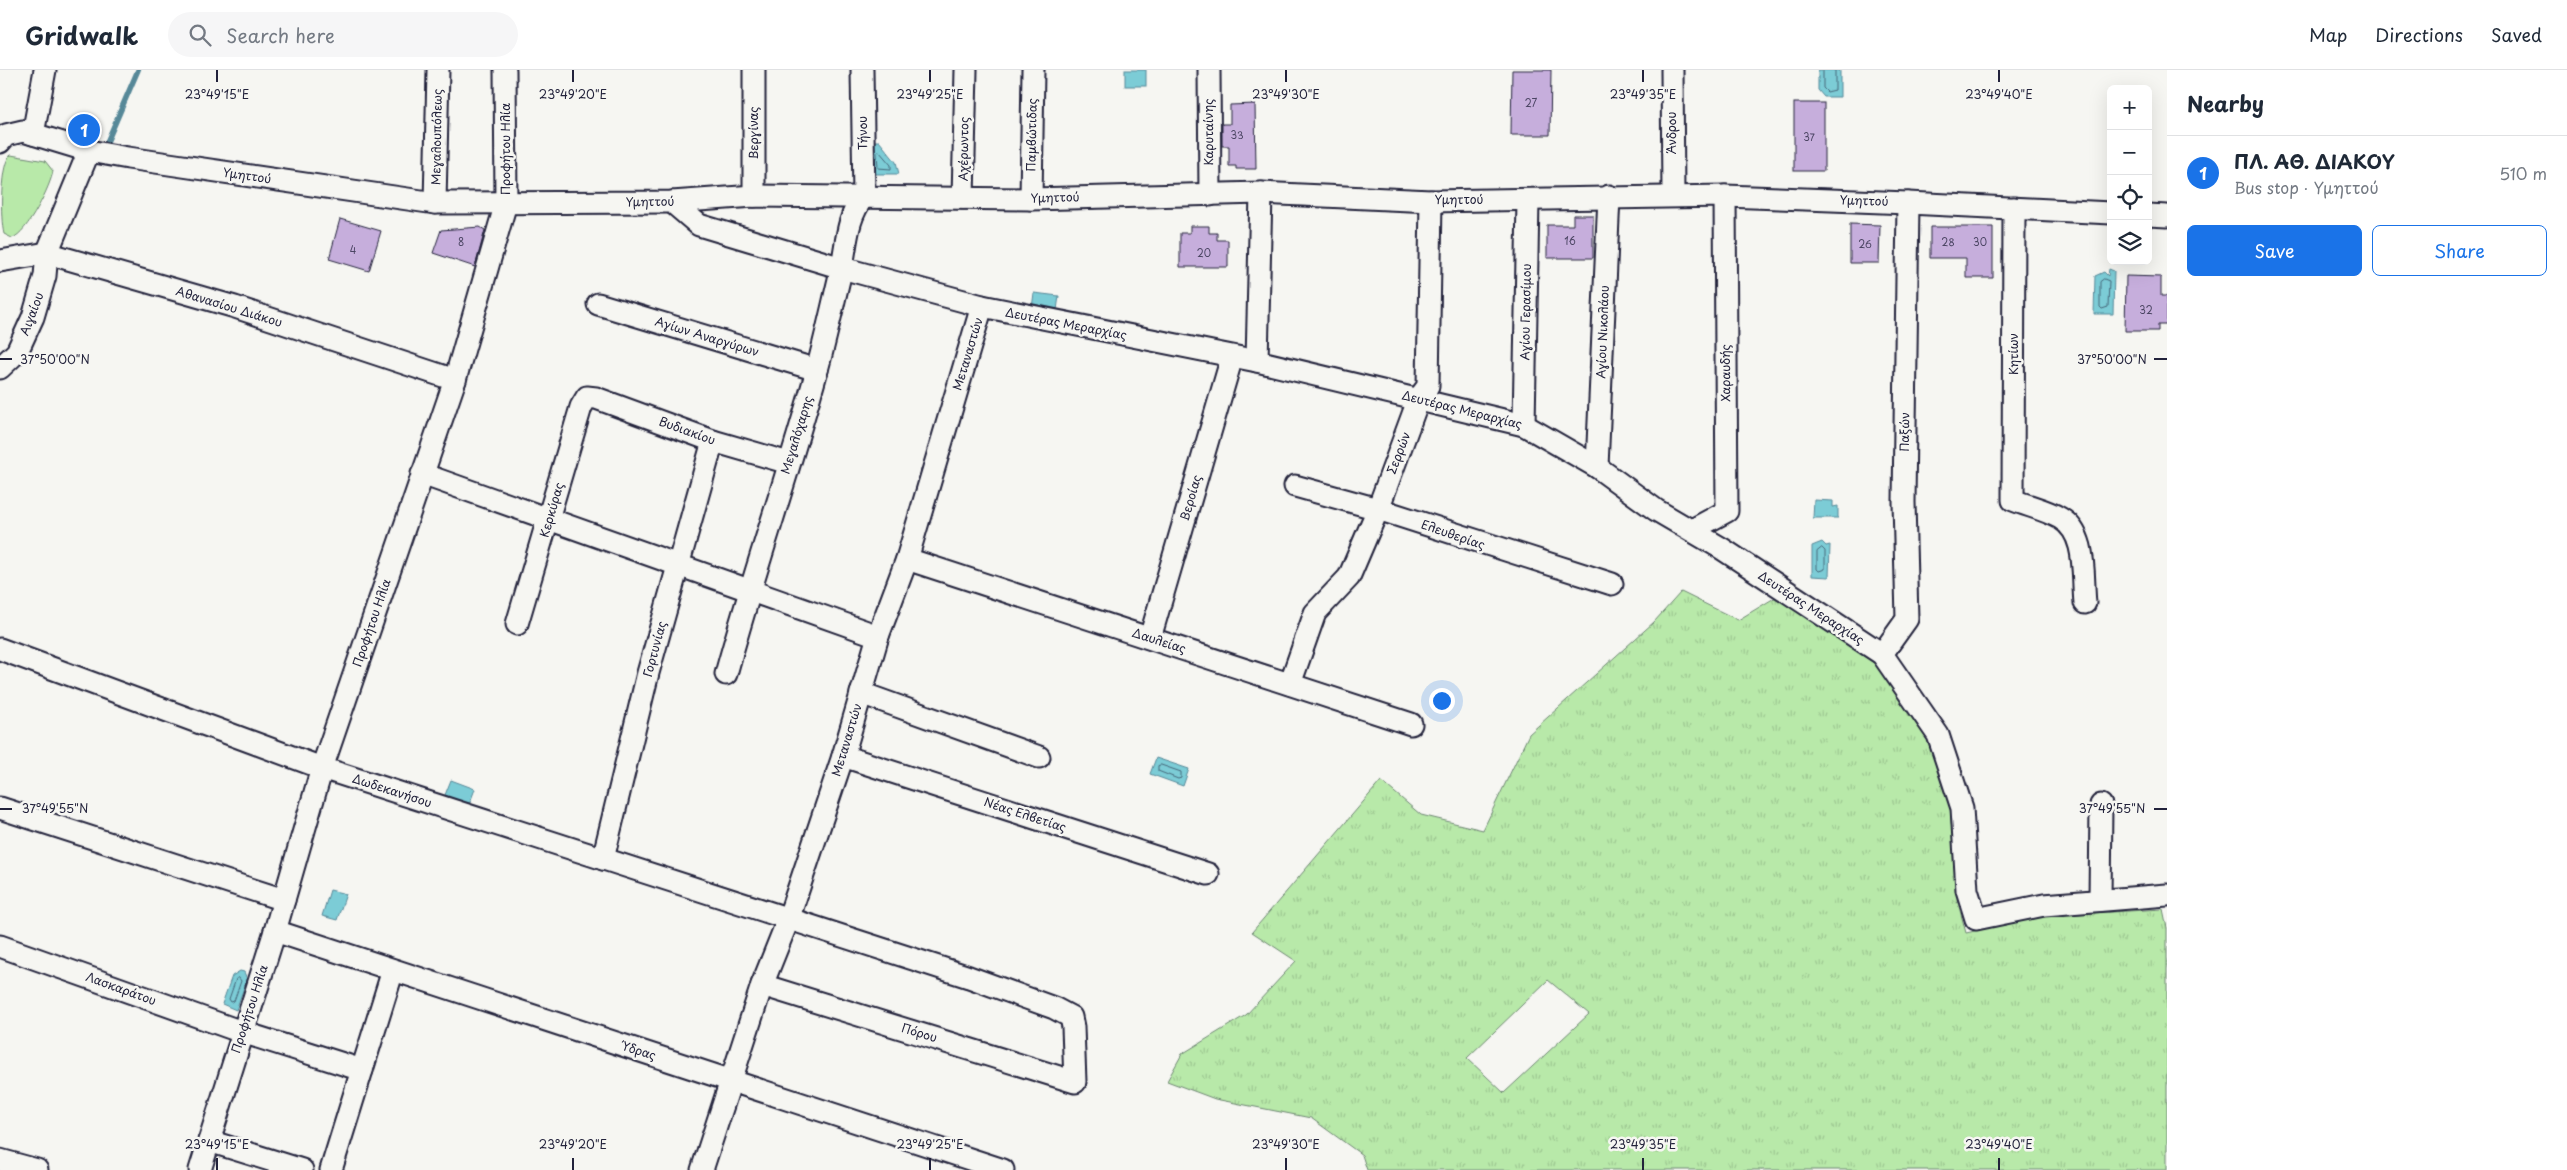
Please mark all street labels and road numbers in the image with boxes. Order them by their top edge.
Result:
street label: Μεγαλουπόλεως [426,89,446,185]
street label: Παμβώτιδας [1021,98,1041,172]
street label: Καρυταίνης [1199,98,1217,166]
street label: Προφήτου Ηλία [496,103,514,195]
street label: Βεργίνας [744,107,762,160]
street label: Άνδρου [1662,112,1680,154]
street label: Τήνου [853,116,871,150]
street label: Αχέρωντος [953,117,973,181]
street label: Υμηττού [222,163,273,187]
street label: Υμηττού [1030,187,1080,207]
street label: Υμηττού [1435,190,1484,208]
street label: Υμηττού [1839,190,1889,210]
street label: Υμηττού [625,192,675,210]
street label: Αγίου Γερασίμου [1515,263,1535,360]
street label: Αθανασίου Διάκου [174,281,285,331]
street label: Αγίου Νικολάου [1591,285,1613,379]
street label: Αιγαίου [15,289,48,338]
street label: Δευτέρας Μεραρχίας [1004,302,1128,344]
street label: Αγίων Αναργύρων [653,312,761,360]
street label: Μεταναστών [947,315,987,393]
street label: Κητίων [2004,333,2022,375]
street label: Χαραυδής [1716,344,1734,402]
street label: Δευτέρας Μεραρχίας [1400,385,1524,433]
street label: Μεγαλόχαρης [776,393,816,476]
street label: Βυδιακίου [657,412,718,449]
street label: Παξών [1895,412,1913,452]
street label: Σερρών [1382,429,1414,476]
street label: Βεροίας [1175,473,1205,523]
street label: Κερκύρας [535,480,567,539]
street label: Ελευθερίας [1419,515,1488,553]
street label: Δευτέρας Μεραρχίας [1755,566,1868,648]
street label: Προφήτου Ηλία [348,576,395,669]
street label: Γορτυνίας [638,619,670,679]
street label: Δαυλείας [1130,623,1188,657]
street label: Μεταναστών [826,701,866,779]
street label: Δωδεκανήσου [350,769,434,811]
street label: Νέας Ελβετίας [982,792,1069,836]
street label: Προφήτου Ηλία [226,962,272,1055]
street label: Λασκαράτου [84,967,159,1009]
street label: Πόρου [899,1018,940,1046]
street label: Ύδρας [618,1036,659,1064]

